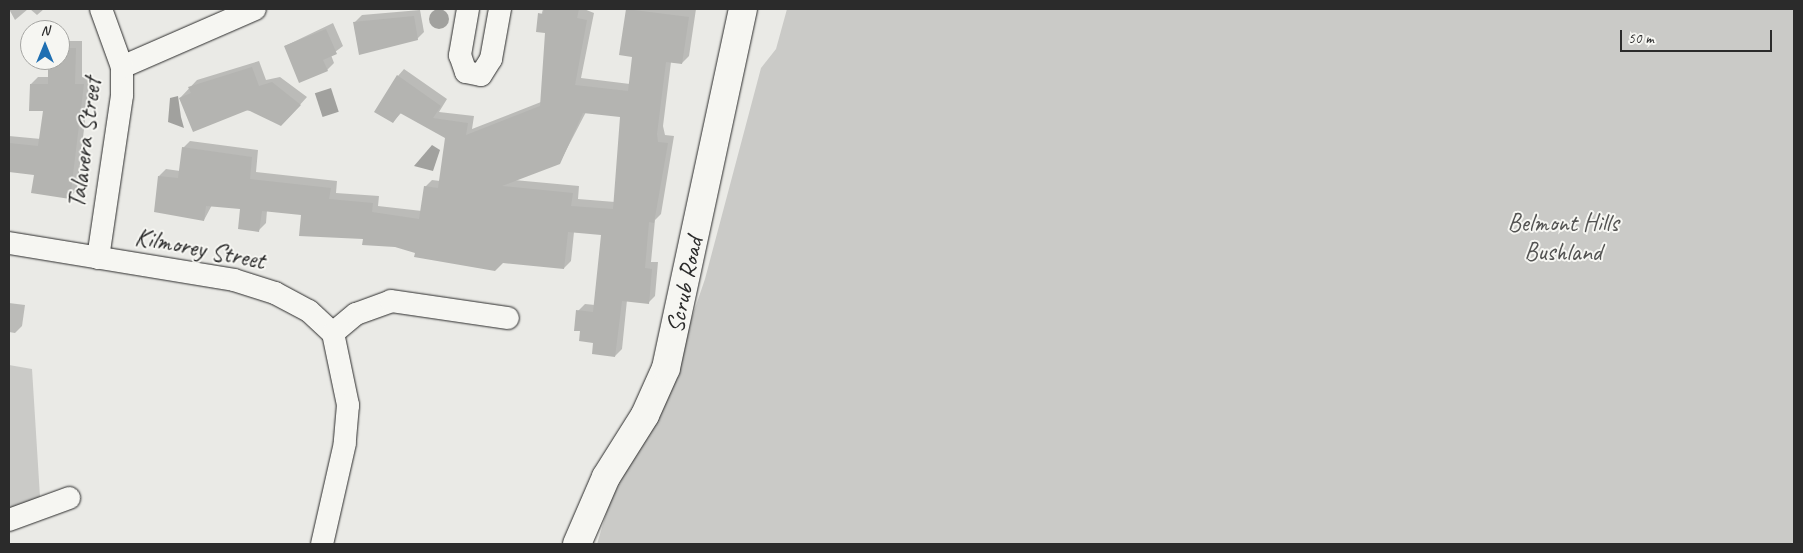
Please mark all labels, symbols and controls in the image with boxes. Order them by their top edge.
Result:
north arrow [20,20,70,70]
scale bar [1623,20,1776,52]
text: N [41,22,49,39]
text: 50 m [1628,29,1654,48]
street label: Talavera Street [62,76,108,210]
park label: Belmont Hills Bushland [1507,209,1619,268]
street label: Kilmorey Street [132,222,268,276]
street label: Scrub Road [660,234,710,336]

